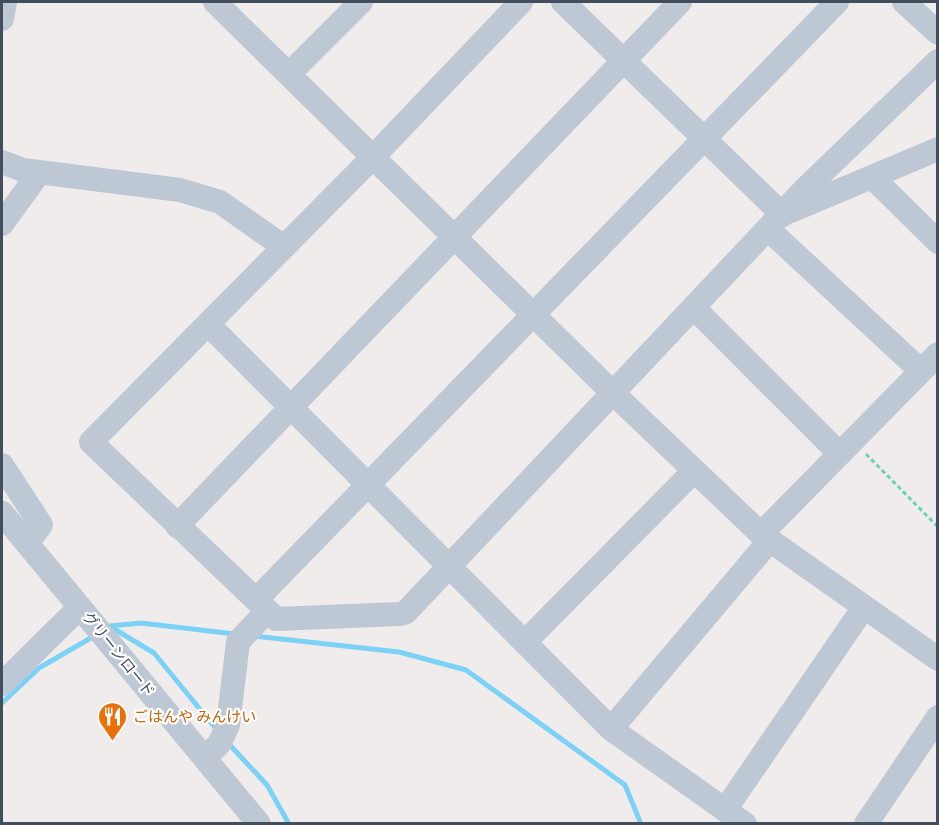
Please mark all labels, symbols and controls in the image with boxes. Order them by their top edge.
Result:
street label: グリーンロード [77,606,161,702]
restaurant icon: ごはんや みんけい [96,700,128,742]
place label: ごはんや みんけい [133,705,256,728]

